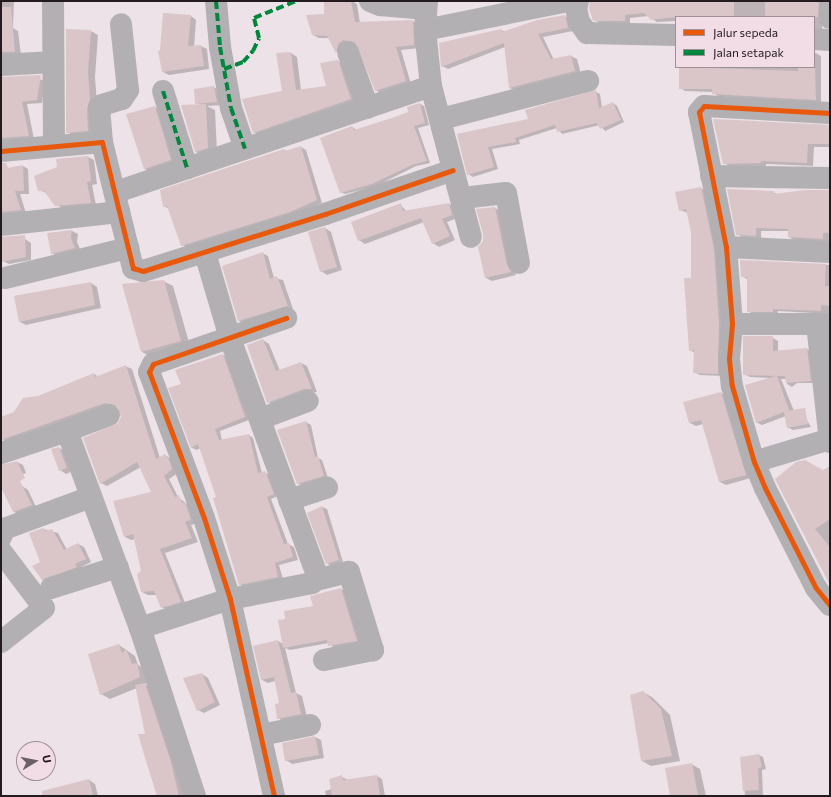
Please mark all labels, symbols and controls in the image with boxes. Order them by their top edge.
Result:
legend [675,16,815,68]
text: Jalur sepeda [713,25,778,39]
text: Jalan setapak [713,45,784,59]
north arrow [16,741,56,781]
text: U [40,754,54,764]

